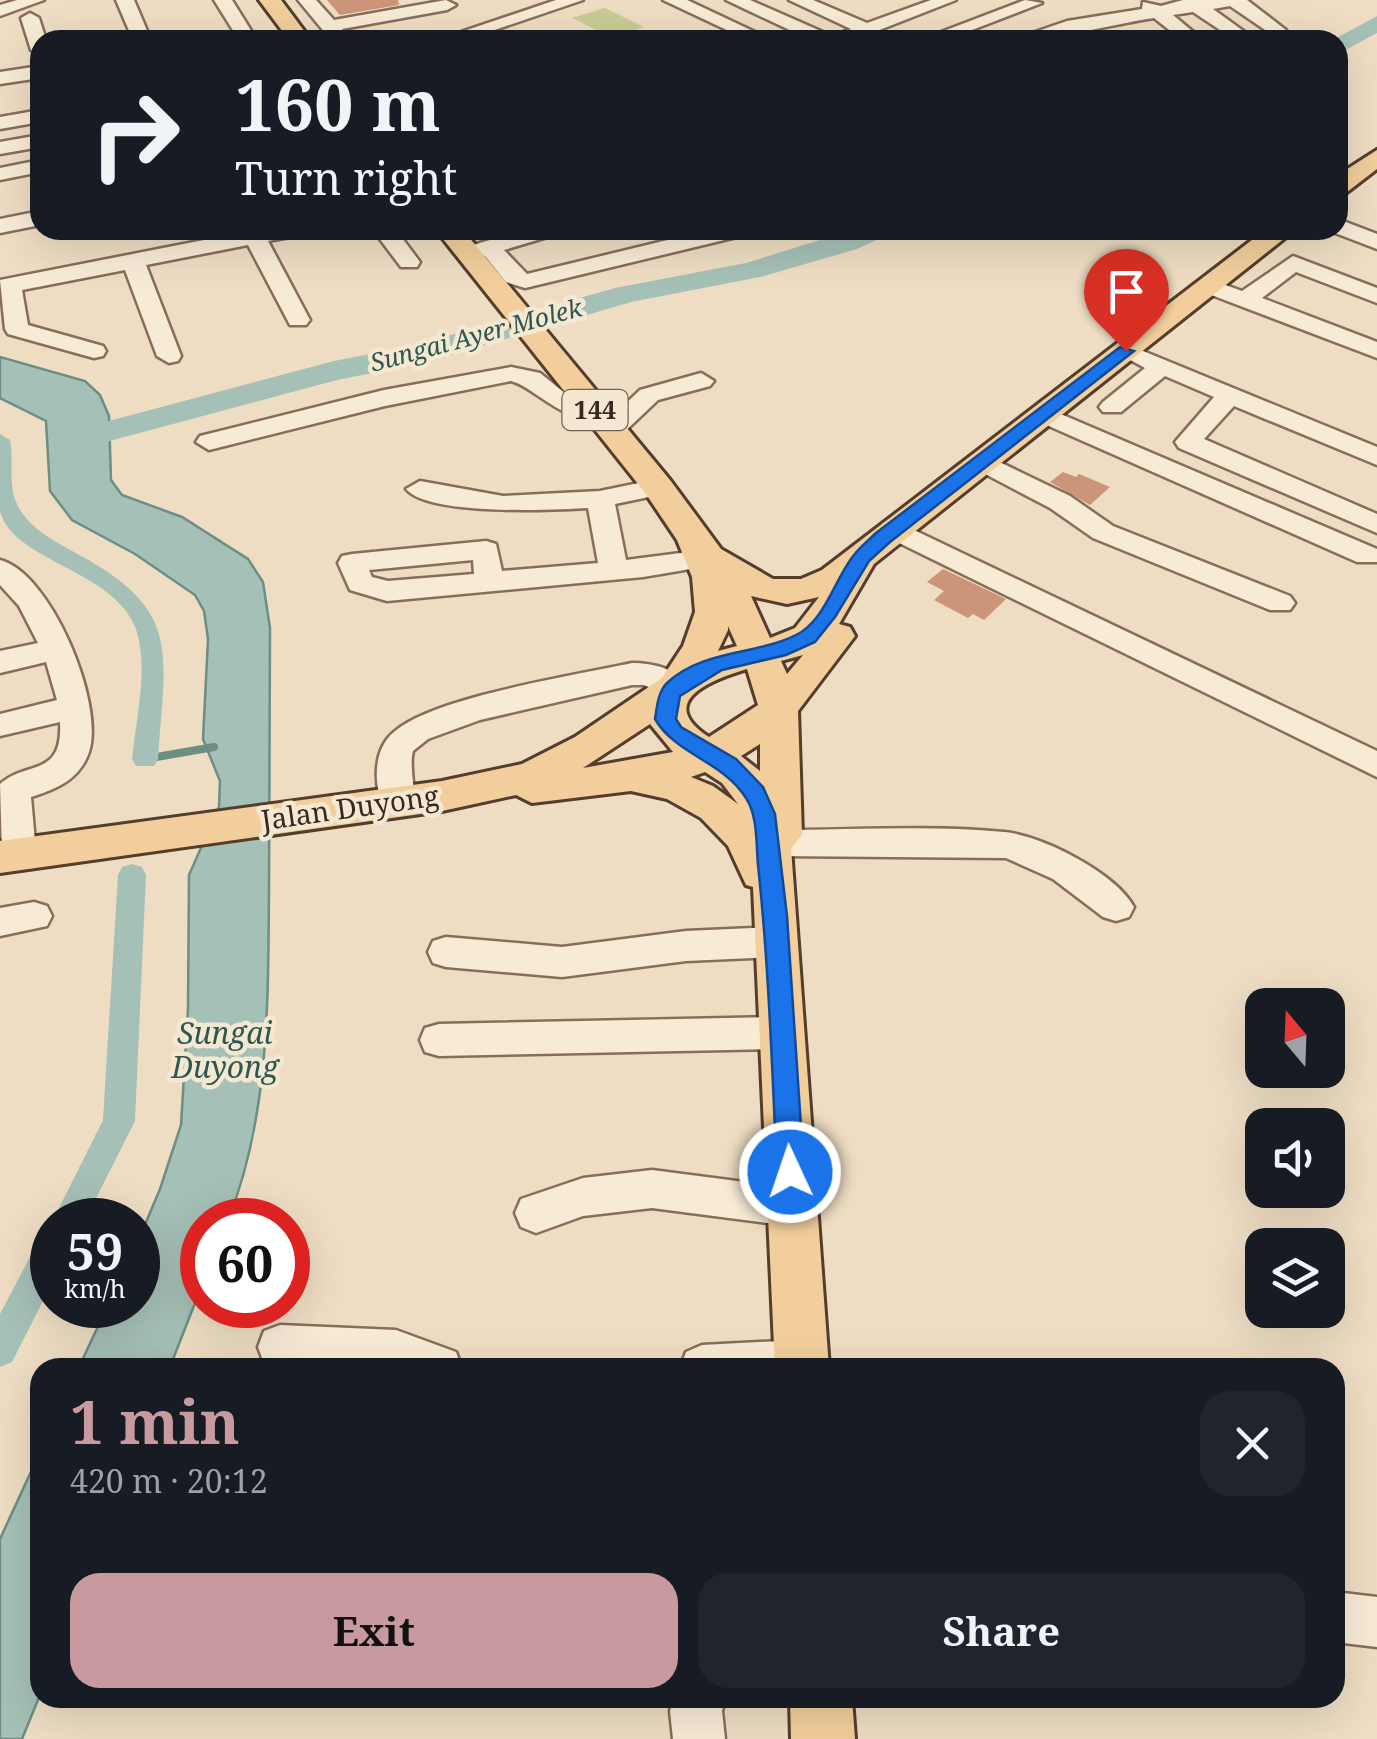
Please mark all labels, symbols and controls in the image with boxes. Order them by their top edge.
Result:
text: 160 m [235,56,441,152]
icon: right [70,70,200,200]
text: Turn right [235,147,457,208]
pin [1084,249,1169,352]
icon: arrive [1099,264,1154,319]
water label: Sungai Ayer Molek [366,289,586,379]
road number: 144 [562,390,628,430]
street label: Jalan Duyong [258,776,441,838]
north arrow [1245,988,1345,1088]
map controls [1245,988,1345,1328]
water label: Sungai Duyong [170,1012,280,1087]
button: sound [1245,1108,1345,1208]
position arrow [738,1120,842,1224]
speed limit sign: 60 [180,1198,310,1328]
text: 59 [67,1217,123,1285]
button: layers [1245,1228,1345,1328]
text: km/h [64,1271,126,1305]
text: 1 min [70,1380,240,1462]
button: close [1200,1391,1305,1496]
text: 420 m · 20:12 [70,1459,268,1502]
button: Exit [70,1573,678,1688]
button: Share [698,1573,1305,1688]

